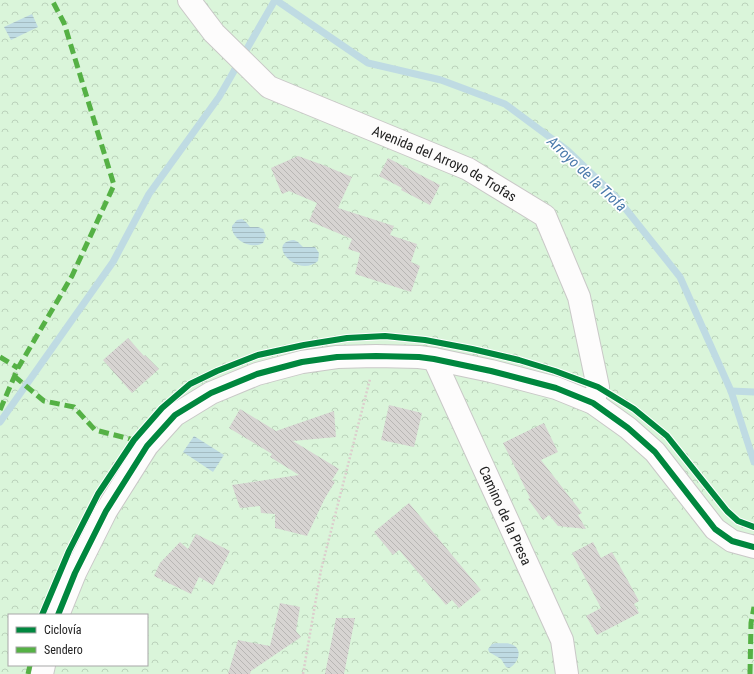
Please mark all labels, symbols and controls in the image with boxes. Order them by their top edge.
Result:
street label: Avenida del Arroyo de Trofas [370,122,520,205]
water label: Arroyo de la Trofa [543,132,630,215]
street label: Camino de la Presa [476,464,535,567]
legend [8,614,148,666]
text: Ciclovía [44,623,82,637]
text: Sendero [44,643,83,657]

